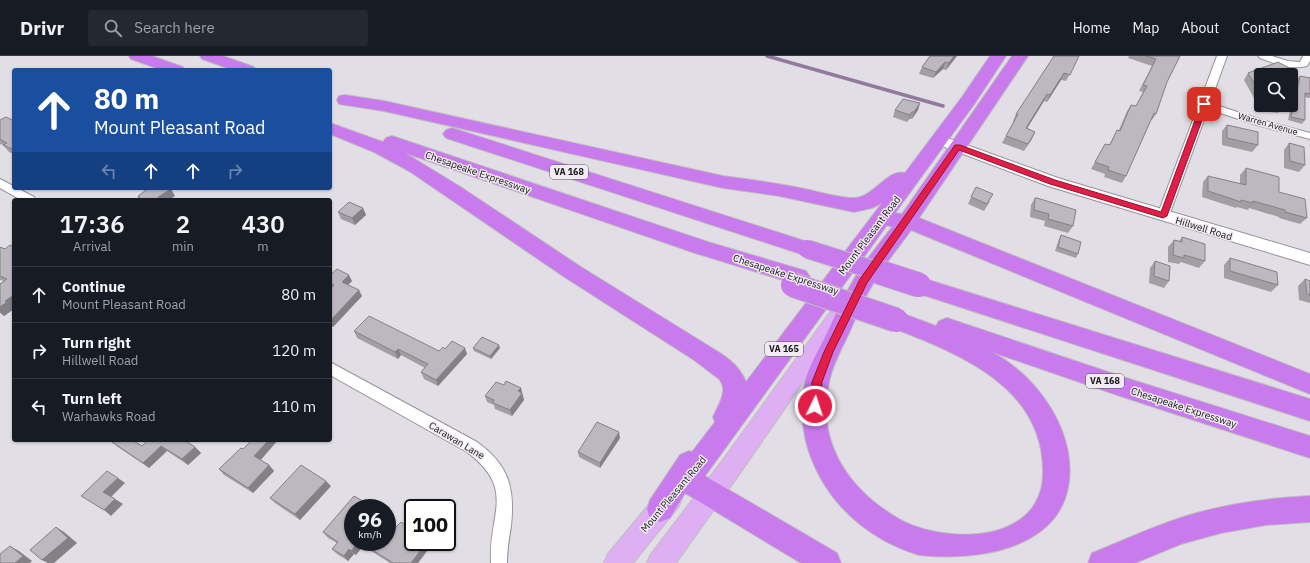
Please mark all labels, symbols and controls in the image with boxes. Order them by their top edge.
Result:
search box [88,10,368,46]
text: Drivr [20,16,64,40]
icon: search [102,17,124,39]
text: Search here [134,18,215,37]
text: Home [1073,19,1110,37]
text: Map [1132,19,1159,37]
text: About [1181,19,1219,37]
text: Contact [1241,19,1290,37]
map controls [1254,68,1298,112]
button: search [1254,68,1298,112]
text: 80 m [94,80,159,117]
icon: ahead [28,84,80,136]
pin [1187,87,1221,121]
icon: arrive [1193,93,1215,115]
street label: Warren Avenue [1237,110,1299,137]
text: Mount Pleasant Road [94,116,266,139]
street label: Chesapeake Expressway [424,148,532,197]
icon: left [98,160,120,182]
icon: ahead [140,160,162,182]
icon: ahead [182,160,204,182]
icon: right [224,160,246,182]
road number: VA 168 [550,165,588,179]
street label: Mount Pleasant Road [836,193,903,277]
text: 17:36 [59,208,125,240]
text: 2 [176,208,190,240]
text: 430 [241,208,285,240]
street label: Hillwell Road [1174,214,1234,243]
text: Arrival [73,238,111,255]
text: min [172,238,194,255]
text: m [257,238,269,255]
street label: Chesapeake Expressway [731,251,840,298]
text: Continue [62,277,126,296]
icon: ahead [28,284,50,306]
text: 80 m [281,285,316,304]
text: Mount Pleasant Road [62,296,186,313]
text: Turn right [62,333,131,352]
icon: right [28,340,50,362]
text: 120 m [272,341,316,360]
road number: VA 165 [765,342,803,356]
text: Hillwell Road [62,352,138,369]
road number: VA 168 [1086,374,1124,388]
street label: Chesapeake Expressway [1129,384,1238,431]
position arrow [794,385,836,427]
text: Turn left [62,389,122,408]
icon: left [28,396,50,418]
text: 110 m [272,397,316,416]
text: Warhawks Road [62,408,155,425]
street label: Carawan Lane [426,419,488,462]
street label: Mount Pleasant Road [638,454,709,535]
speed limit sign: 100 [404,499,456,551]
text: 96 [358,506,382,533]
text: km/h [358,528,382,541]

